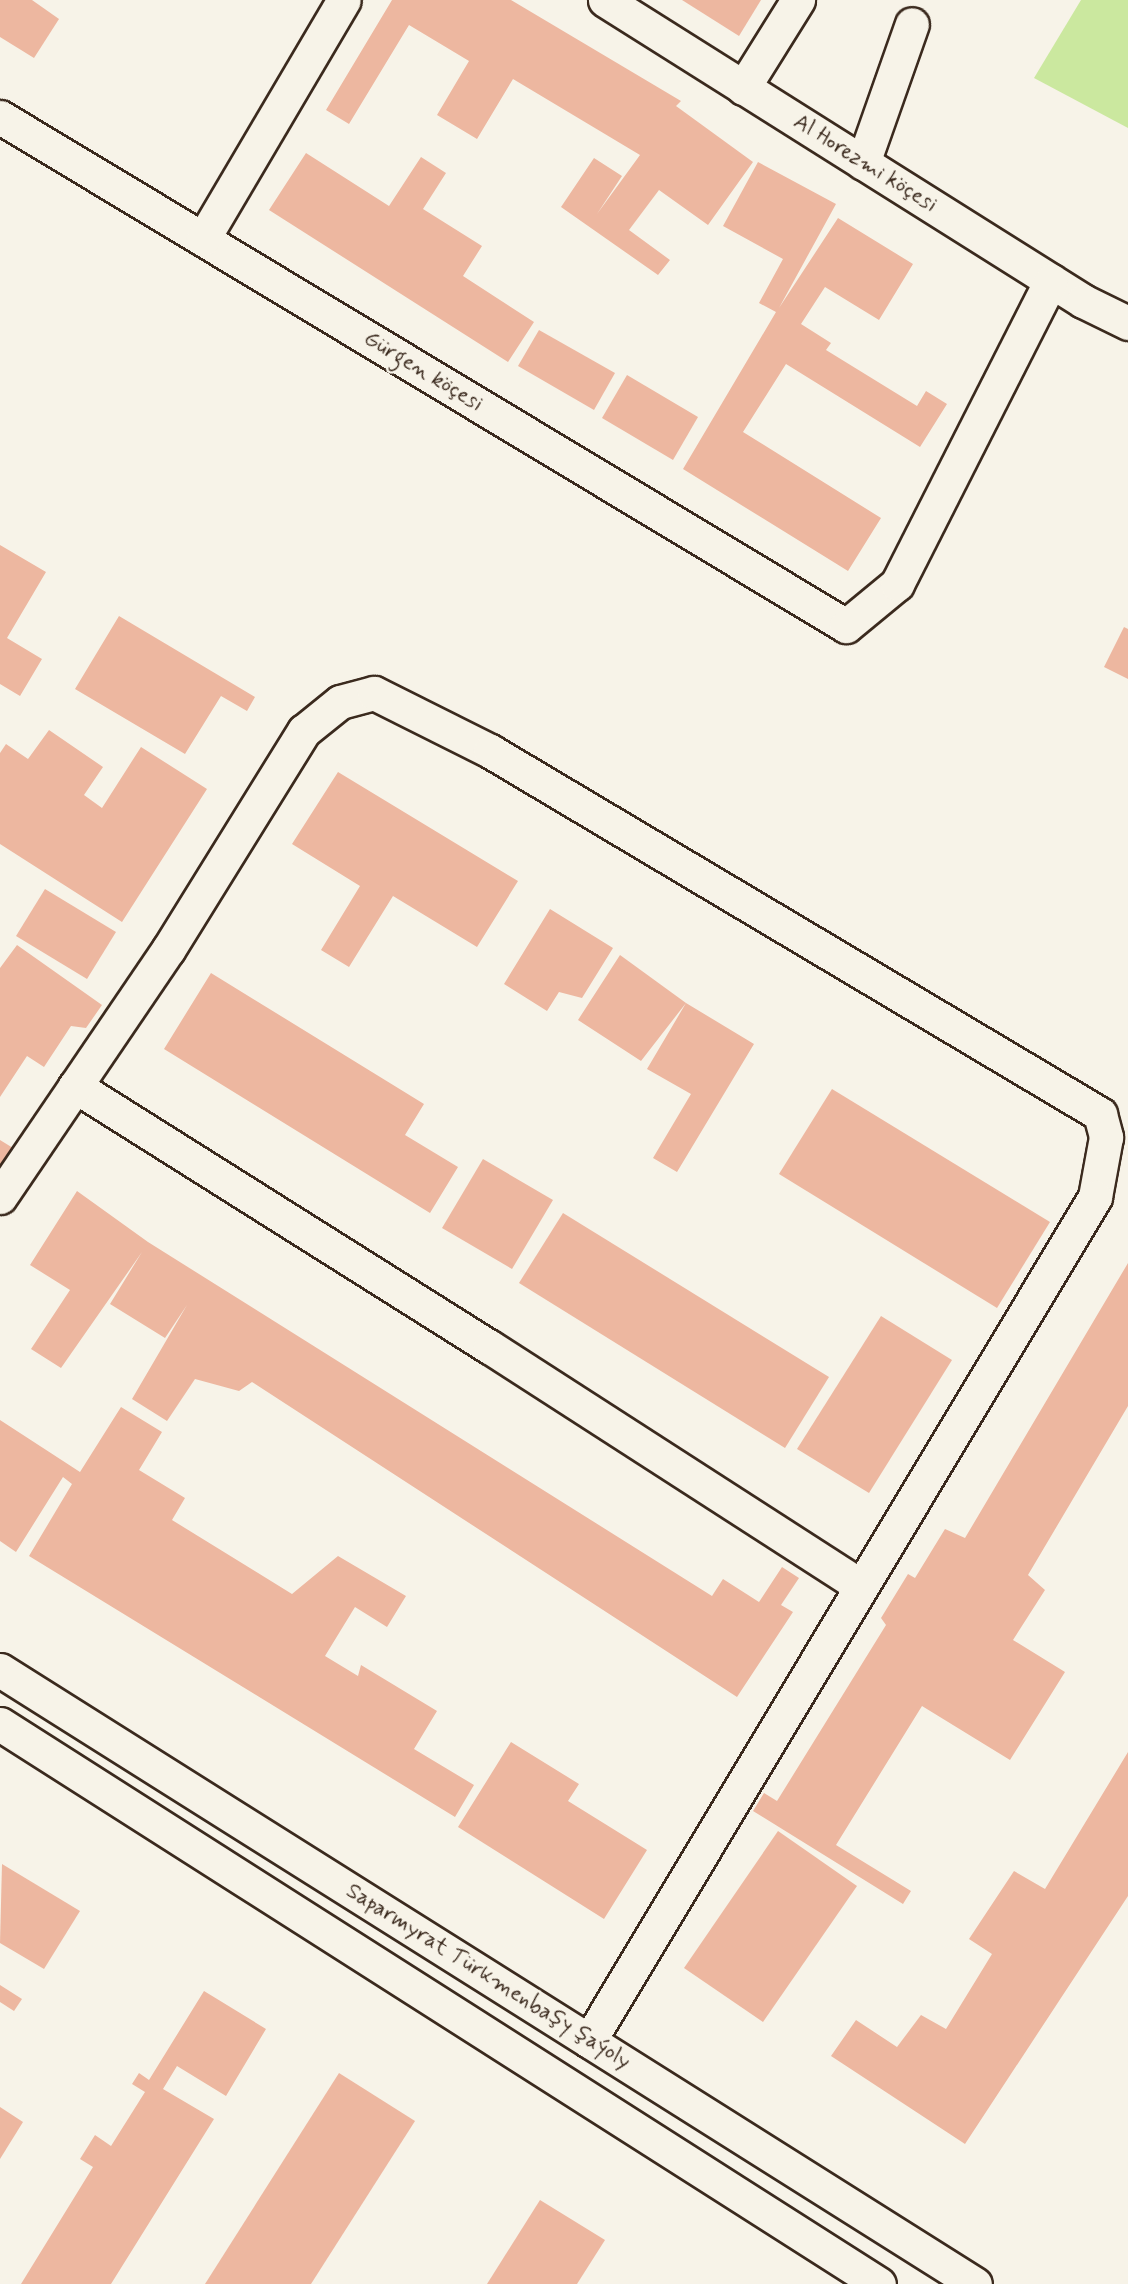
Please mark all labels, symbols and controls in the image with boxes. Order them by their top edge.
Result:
street label: Al Horezmi köçesi [788,109,942,219]
street label: Gürgen köçesi [359,326,487,418]
street label: Saparmyrat Türkmenbaşy şaýoly [342,1879,634,2075]

